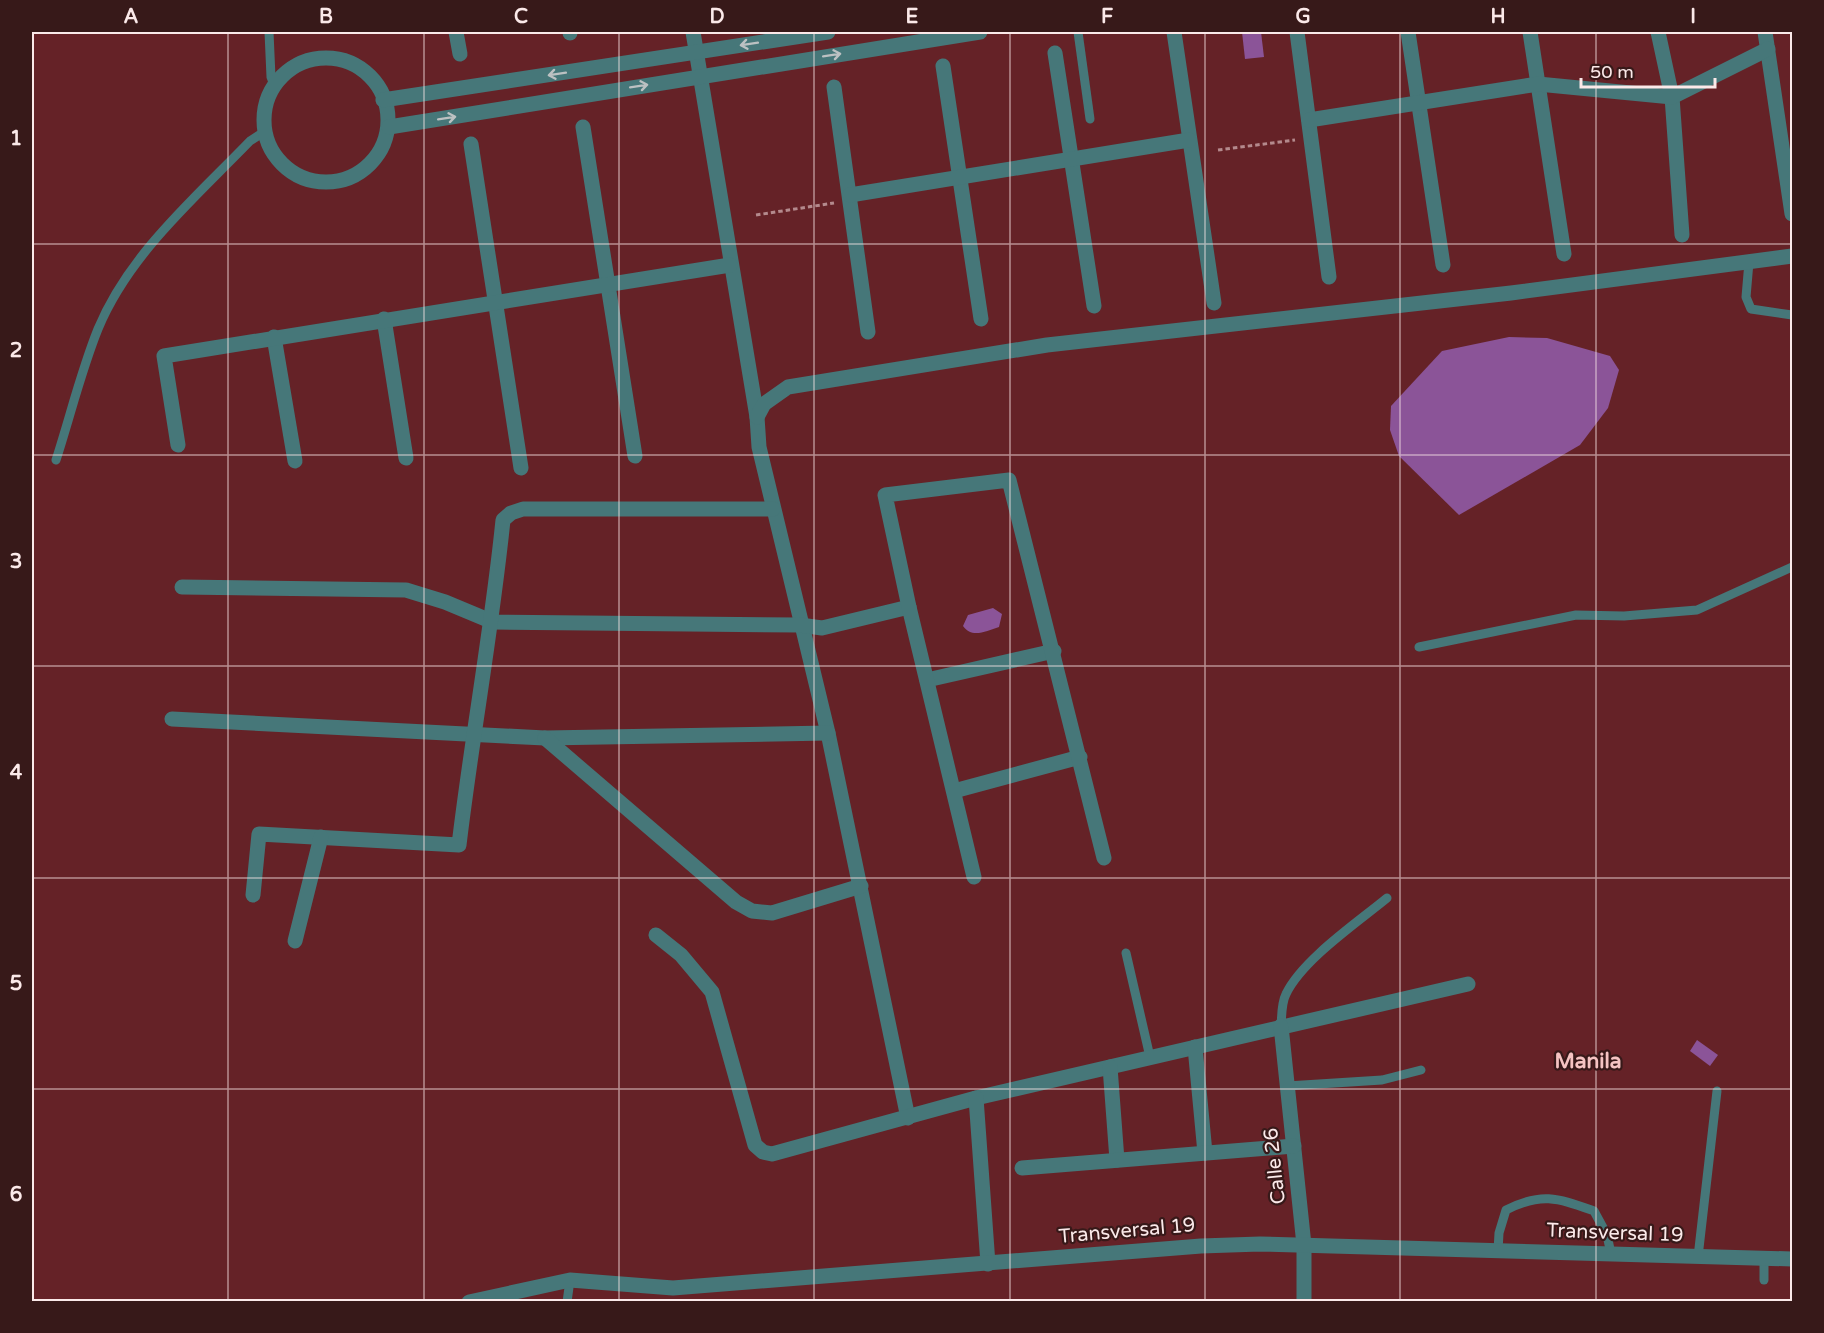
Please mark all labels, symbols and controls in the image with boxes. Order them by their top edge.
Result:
text: A [124,5,139,29]
text: B [319,5,333,29]
text: C [514,5,528,29]
text: D [709,5,725,29]
text: E [906,5,919,29]
text: F [1101,5,1113,29]
text: G [1295,5,1311,29]
text: H [1490,5,1506,29]
text: I [1690,5,1696,29]
one-way arrow [740,39,760,50]
one-way arrow [821,49,841,60]
scale bar [1581,51,1714,89]
text: 50 m [1590,61,1634,83]
one-way arrow [547,68,567,79]
one-way arrow [629,80,649,91]
one-way arrow [436,112,456,123]
text: 1 [10,127,22,151]
text: 2 [10,339,22,363]
text: 3 [10,550,22,574]
text: 4 [10,761,23,785]
text: 5 [10,972,22,996]
district label: Manila [1554,1049,1622,1074]
street label: Calle 26 [1259,1127,1291,1205]
text: 6 [10,1183,22,1207]
street label: Transversal 19 [1058,1213,1196,1249]
street label: Transversal 19 [1546,1219,1684,1247]

